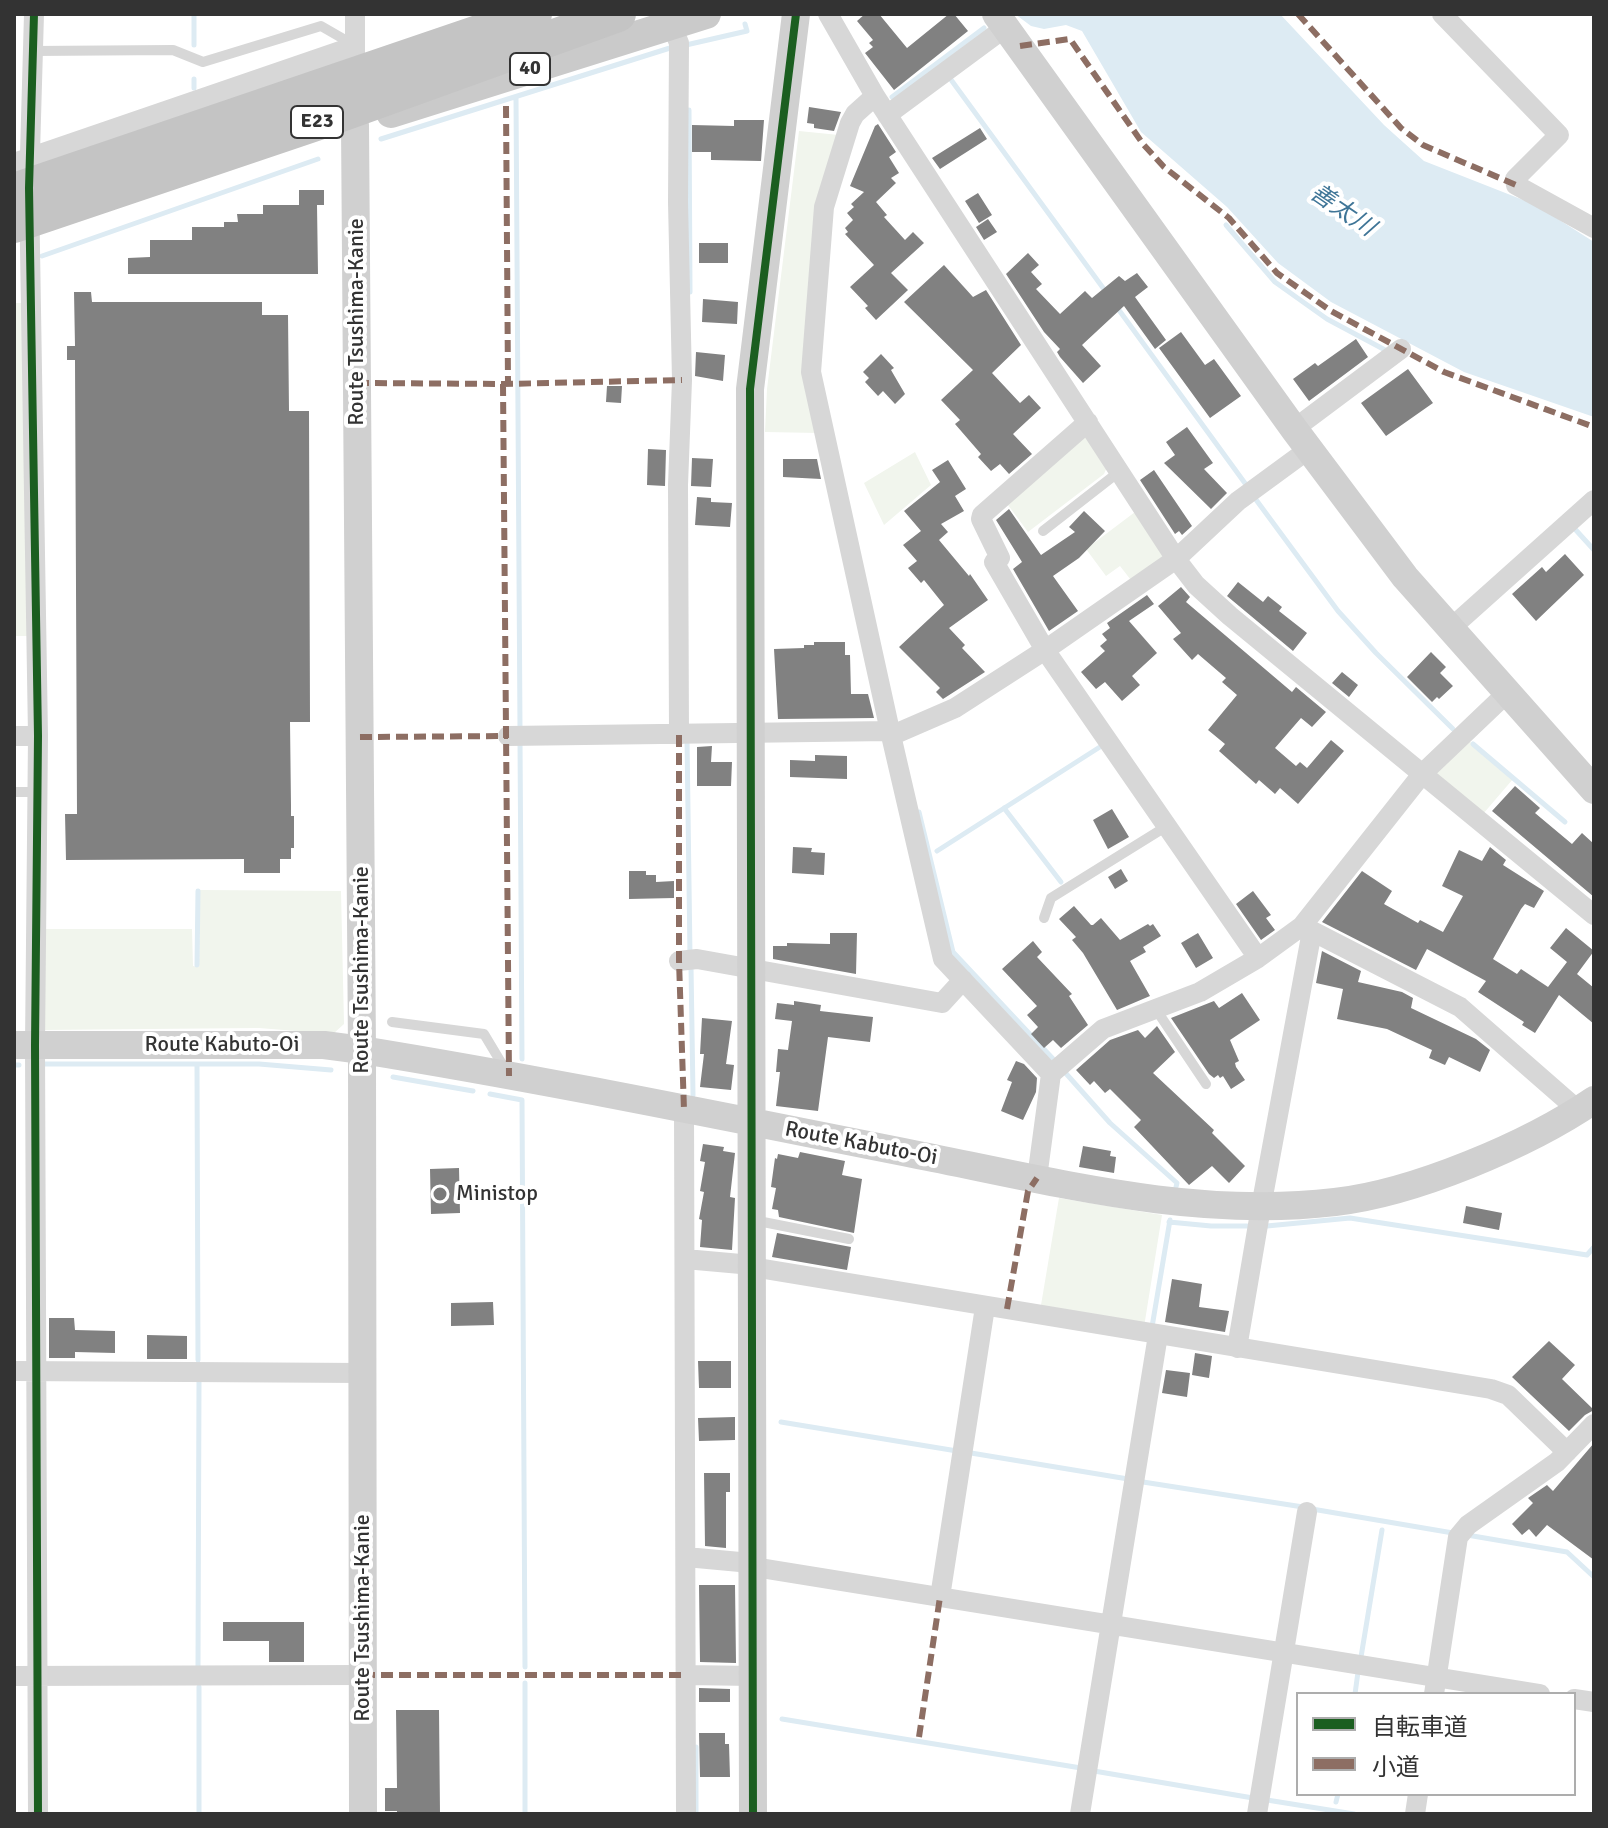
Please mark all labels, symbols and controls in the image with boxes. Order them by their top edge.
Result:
road number: 40 [510,53,550,85]
road number: E23 [291,106,343,138]
water label: 善太川 [1304,179,1380,243]
street label: Route Tsushima-Kanie [344,218,370,426]
street label: Route Tsushima-Kanie [349,866,375,1074]
street label: Route Kabuto-Oi [145,1032,299,1058]
street label: Route Kabuto-Oi [783,1116,939,1172]
place label: Ministop [456,1181,538,1207]
marker: Ministop [431,1185,449,1203]
street label: Route Tsushima-Kanie [350,1514,376,1722]
legend [1296,1692,1576,1796]
text: 自転車道 [1372,1712,1468,1742]
text: 小道 [1372,1752,1420,1782]

